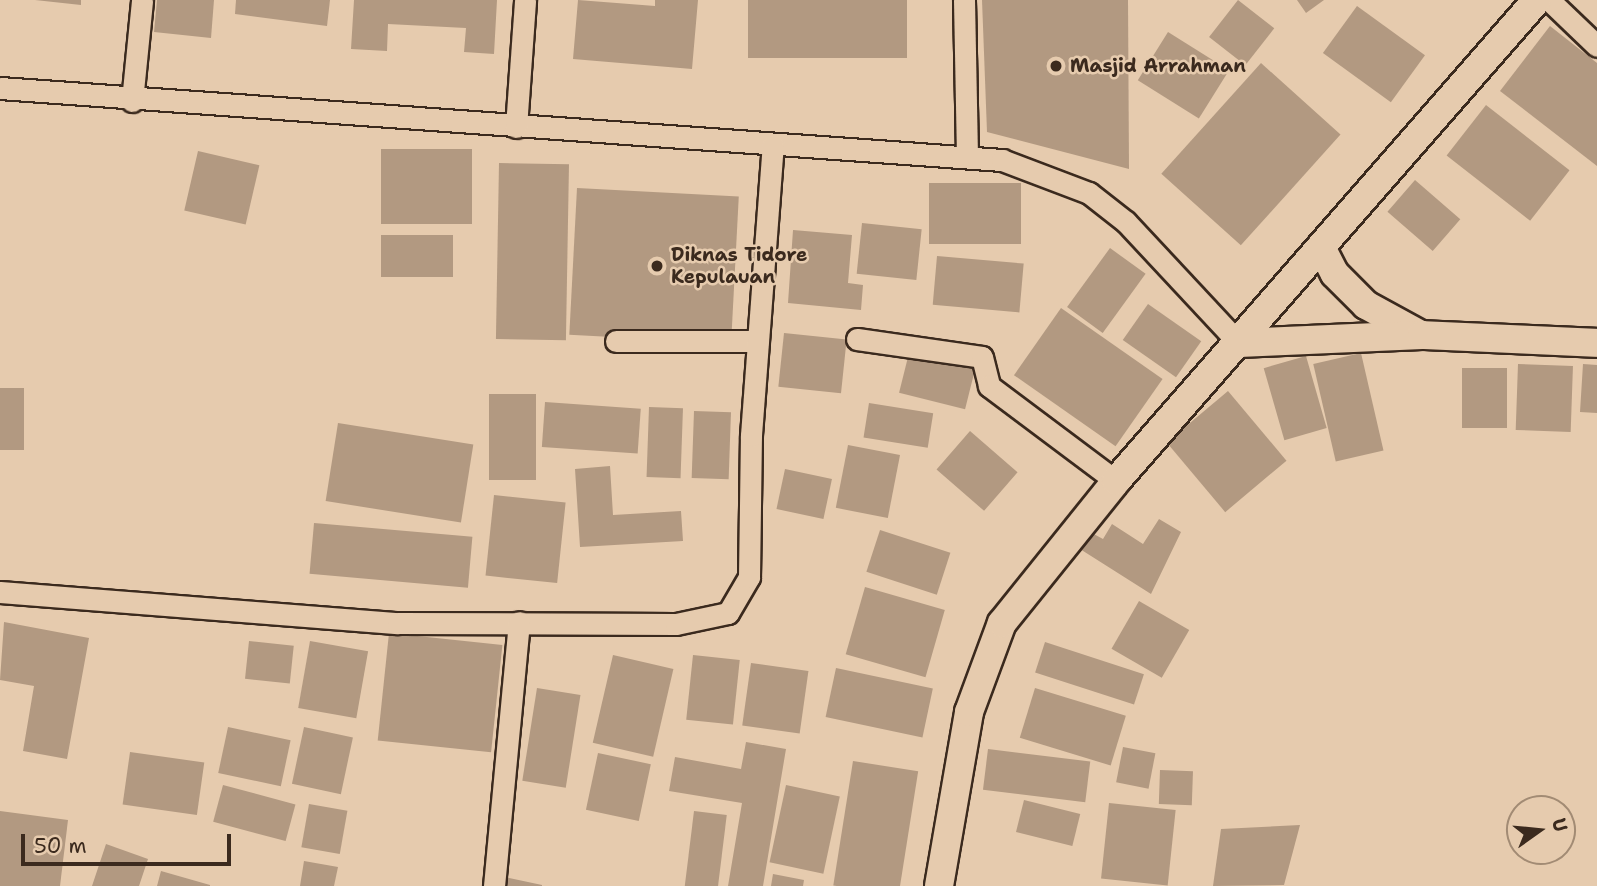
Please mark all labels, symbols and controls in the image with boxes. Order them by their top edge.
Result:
place label: Masjid Arrahman [1070,55,1246,77]
marker: Masjid Arrahman [1048,58,1064,74]
place label: Diknas Tidore Kepulauan [671,244,807,288]
marker: Diknas Tidore Kepulauan [649,258,665,274]
north arrow [1506,795,1576,865]
text: U [1546,815,1574,834]
scale bar [24,820,234,864]
text: 50 m [34,832,87,860]

